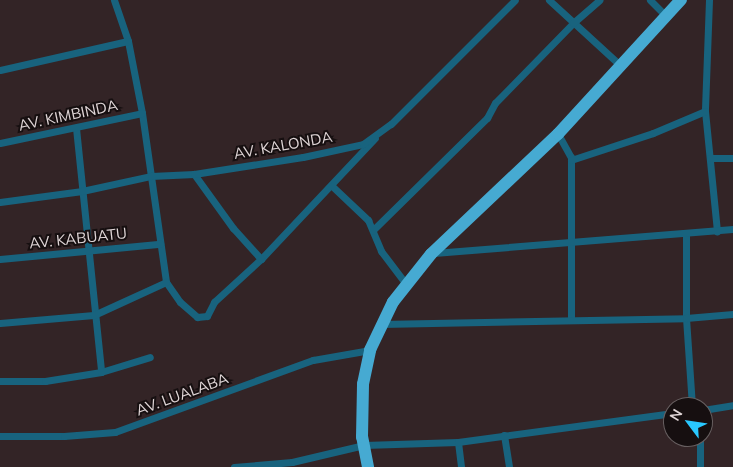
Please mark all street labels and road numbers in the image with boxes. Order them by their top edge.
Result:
street label: AV. KIMBINDA [17,96,119,134]
street label: AV. KALONDA [232,127,334,163]
street label: AV. KABUATU [28,224,128,252]
street label: AV. LUALABA [133,369,231,419]

